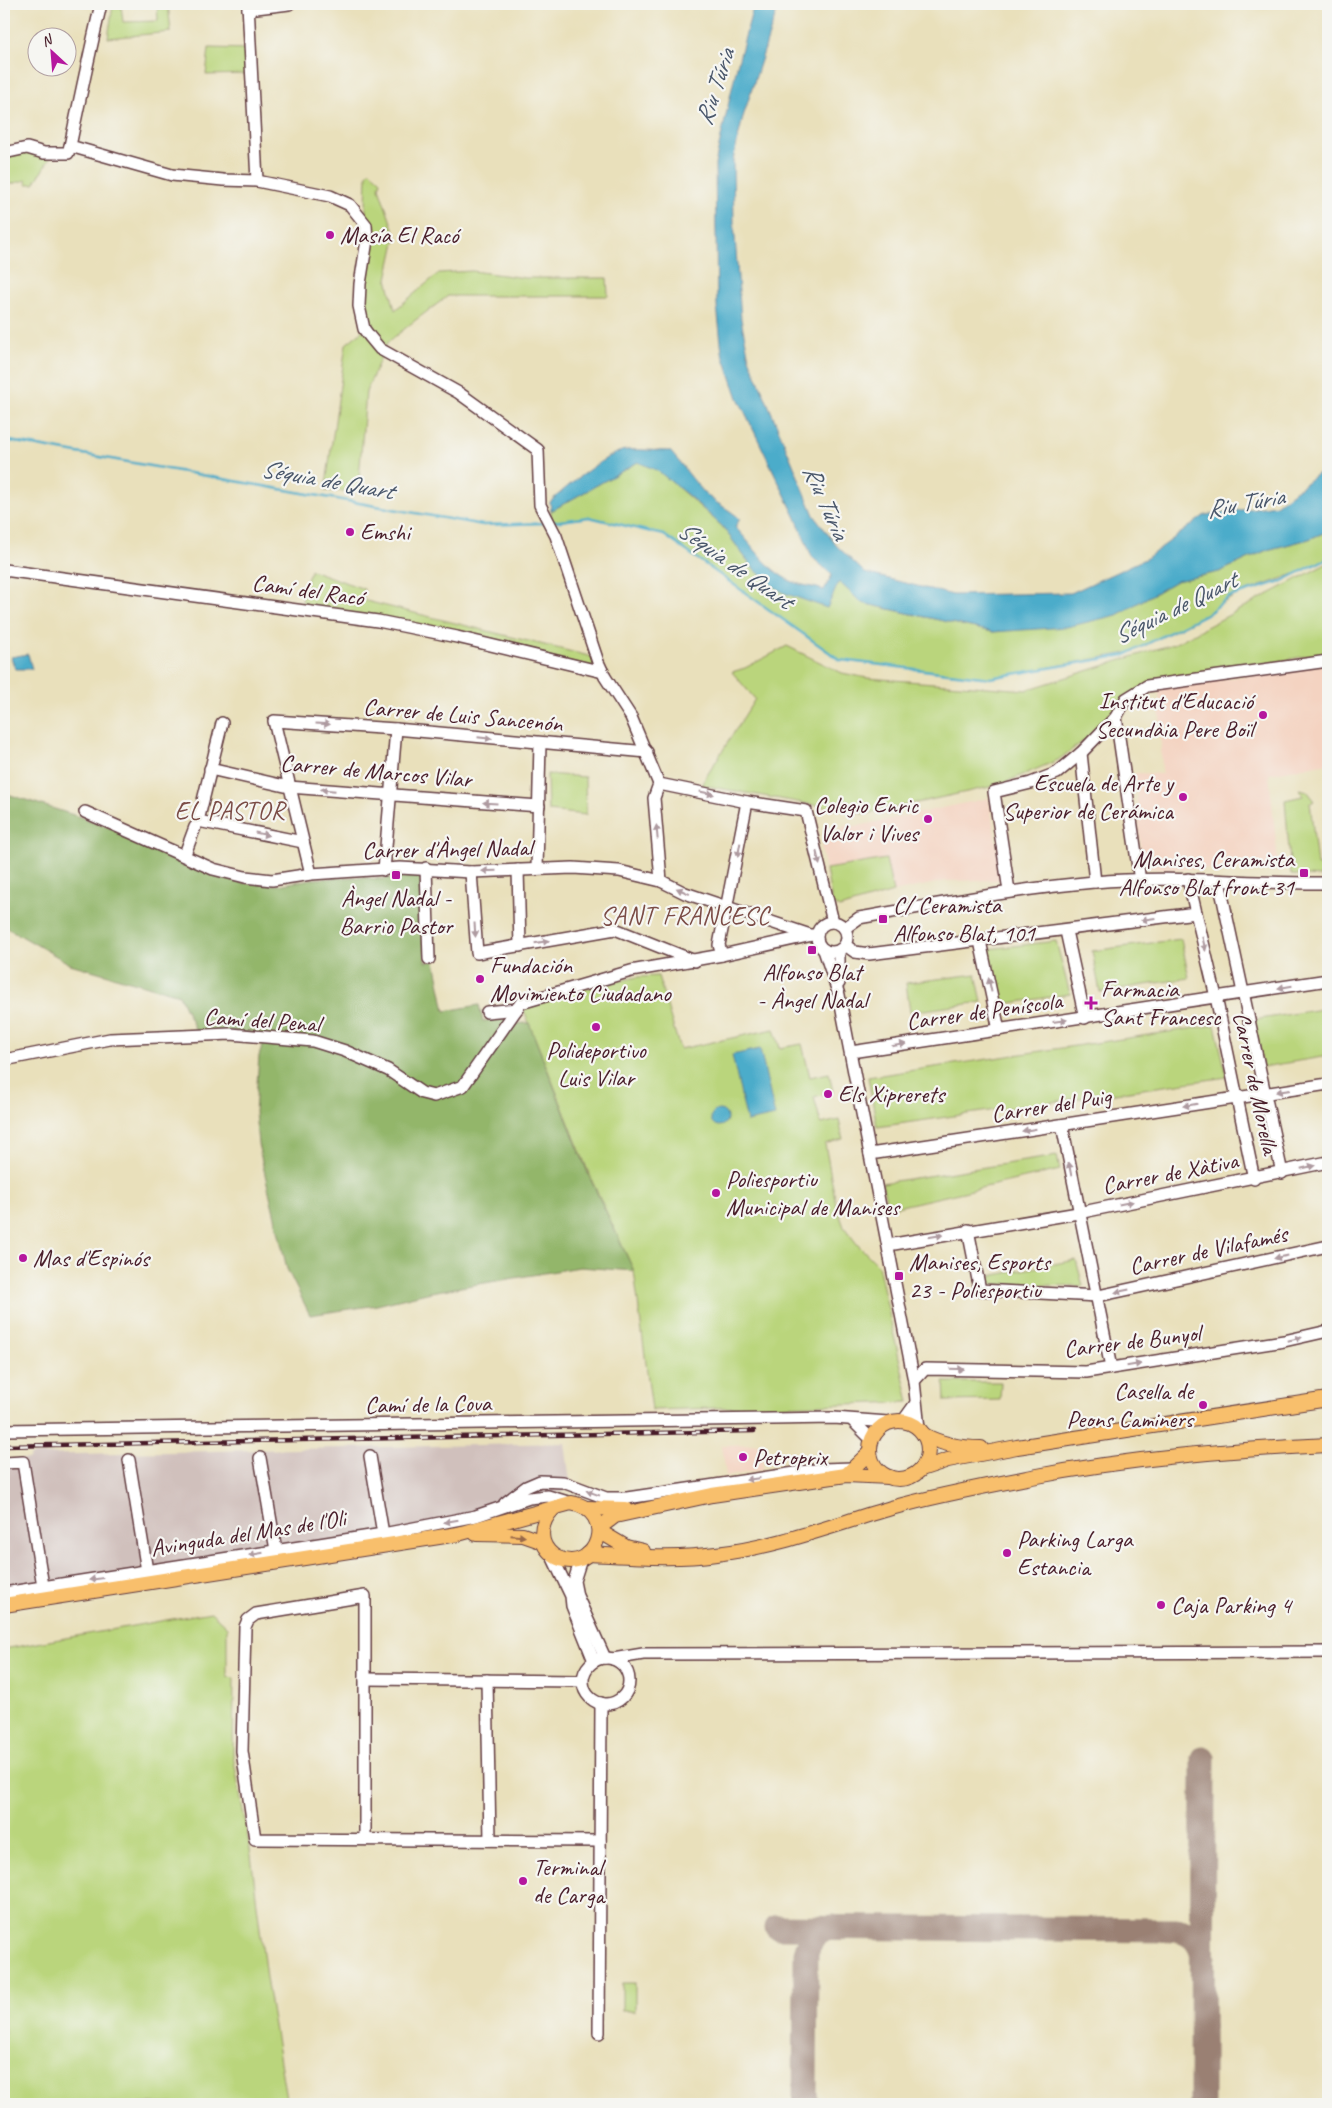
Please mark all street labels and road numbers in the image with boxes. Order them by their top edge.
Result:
street label: Camí del Racó [250,567,369,613]
street label: Carrer de Luis Sancenón [362,691,565,739]
street label: Carrer de Marcos Vilar [279,748,475,794]
street label: Carrer d'Àngel Nadal [362,832,536,865]
street label: Carrer de Peníscola [904,985,1065,1037]
street label: Camí del Penal [203,1001,325,1039]
street label: Carrer de Morella [1226,1009,1286,1159]
street label: Carrer del Puig [989,1081,1114,1129]
street label: Carrer de Xàtiva [1100,1145,1242,1201]
street label: Carrer de Vilafamés [1126,1218,1292,1281]
street label: Carrer de Bunyol [1062,1317,1206,1364]
street label: Camí de la Cova [365,1388,493,1420]
street label: Avinguda del Mas de l'Oli [149,1502,350,1563]

